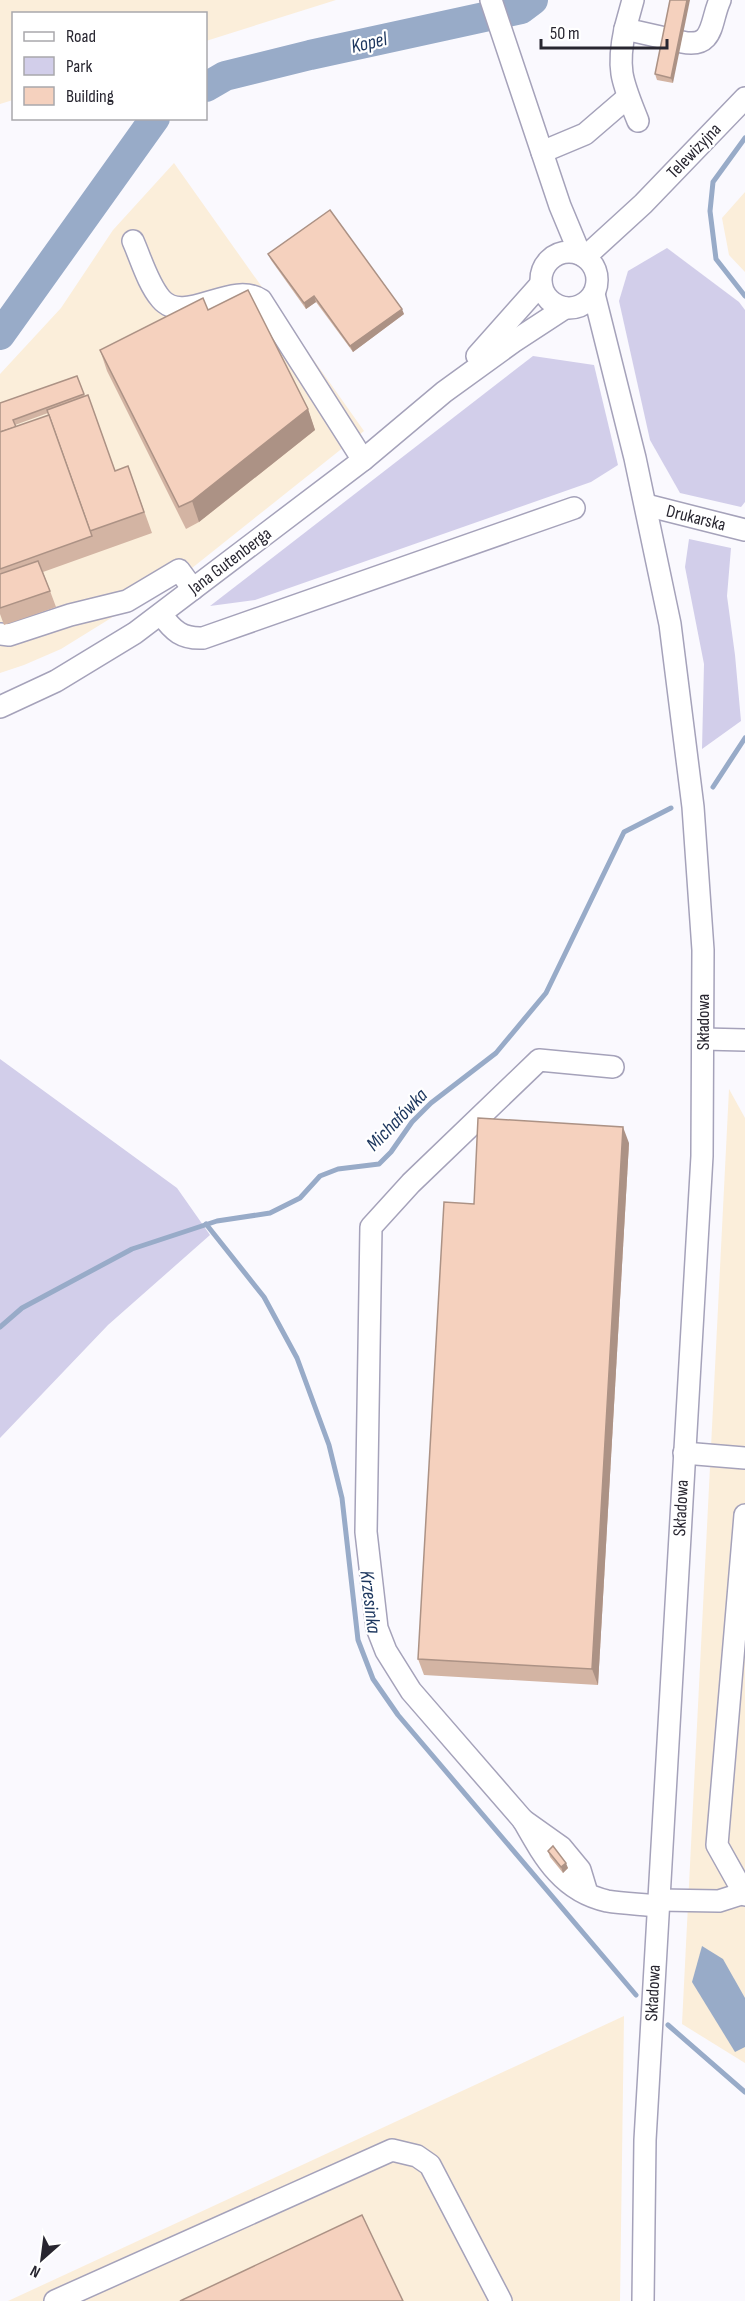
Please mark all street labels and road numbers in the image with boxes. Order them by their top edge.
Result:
street label: Telewizyjna [663,119,725,183]
street label: Drukarska [664,500,728,536]
street label: Jana Gutenberga [184,523,276,600]
street label: Składowa [693,994,714,1050]
street label: Składowa [669,1479,693,1537]
street label: Składowa [641,1964,665,2022]

